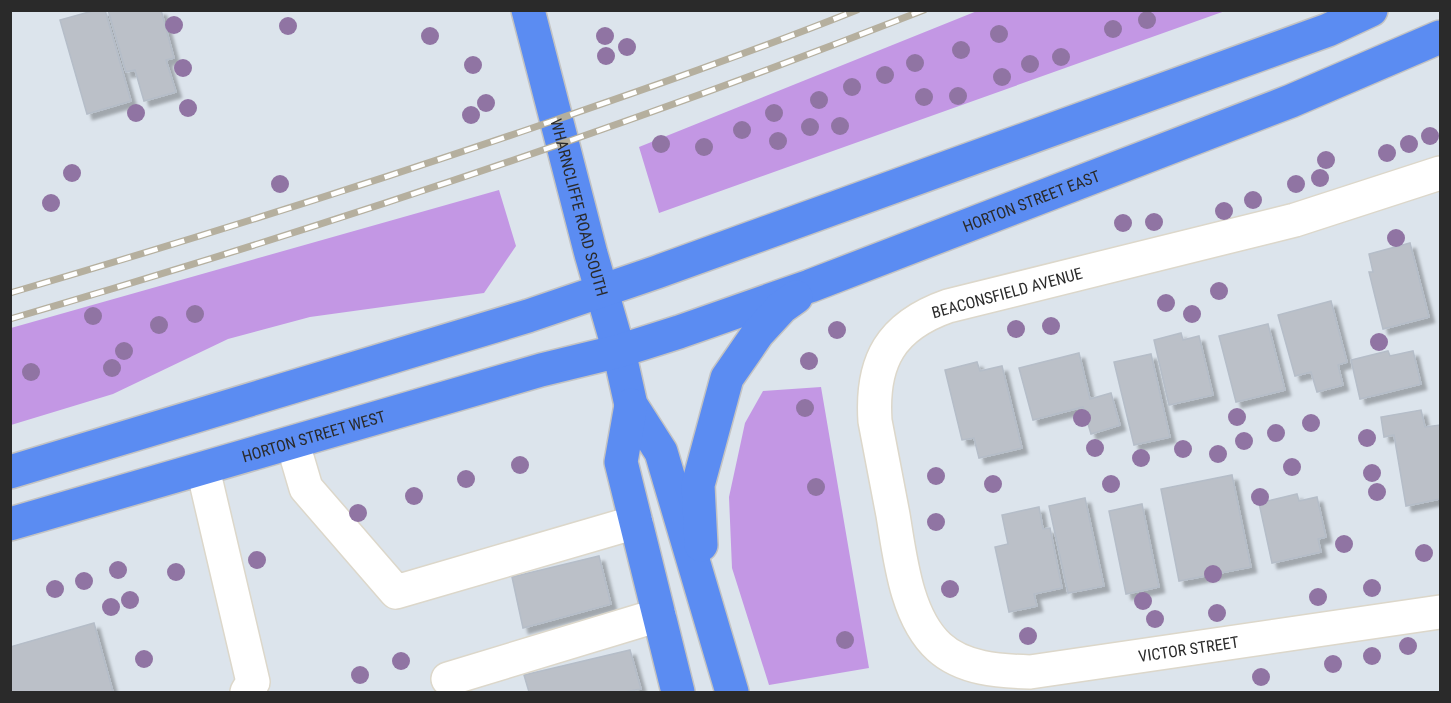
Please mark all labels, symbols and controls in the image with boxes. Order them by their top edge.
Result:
street label: WHARNCLIFFE ROAD SOUTH [547,117,612,298]
street label: HORTON STREET EAST [960,166,1103,236]
street label: BEACONSFIELD AVENUE [930,264,1084,322]
street label: HORTON STREET WEST [240,406,387,466]
street label: VICTOR STREET [1137,632,1240,666]

